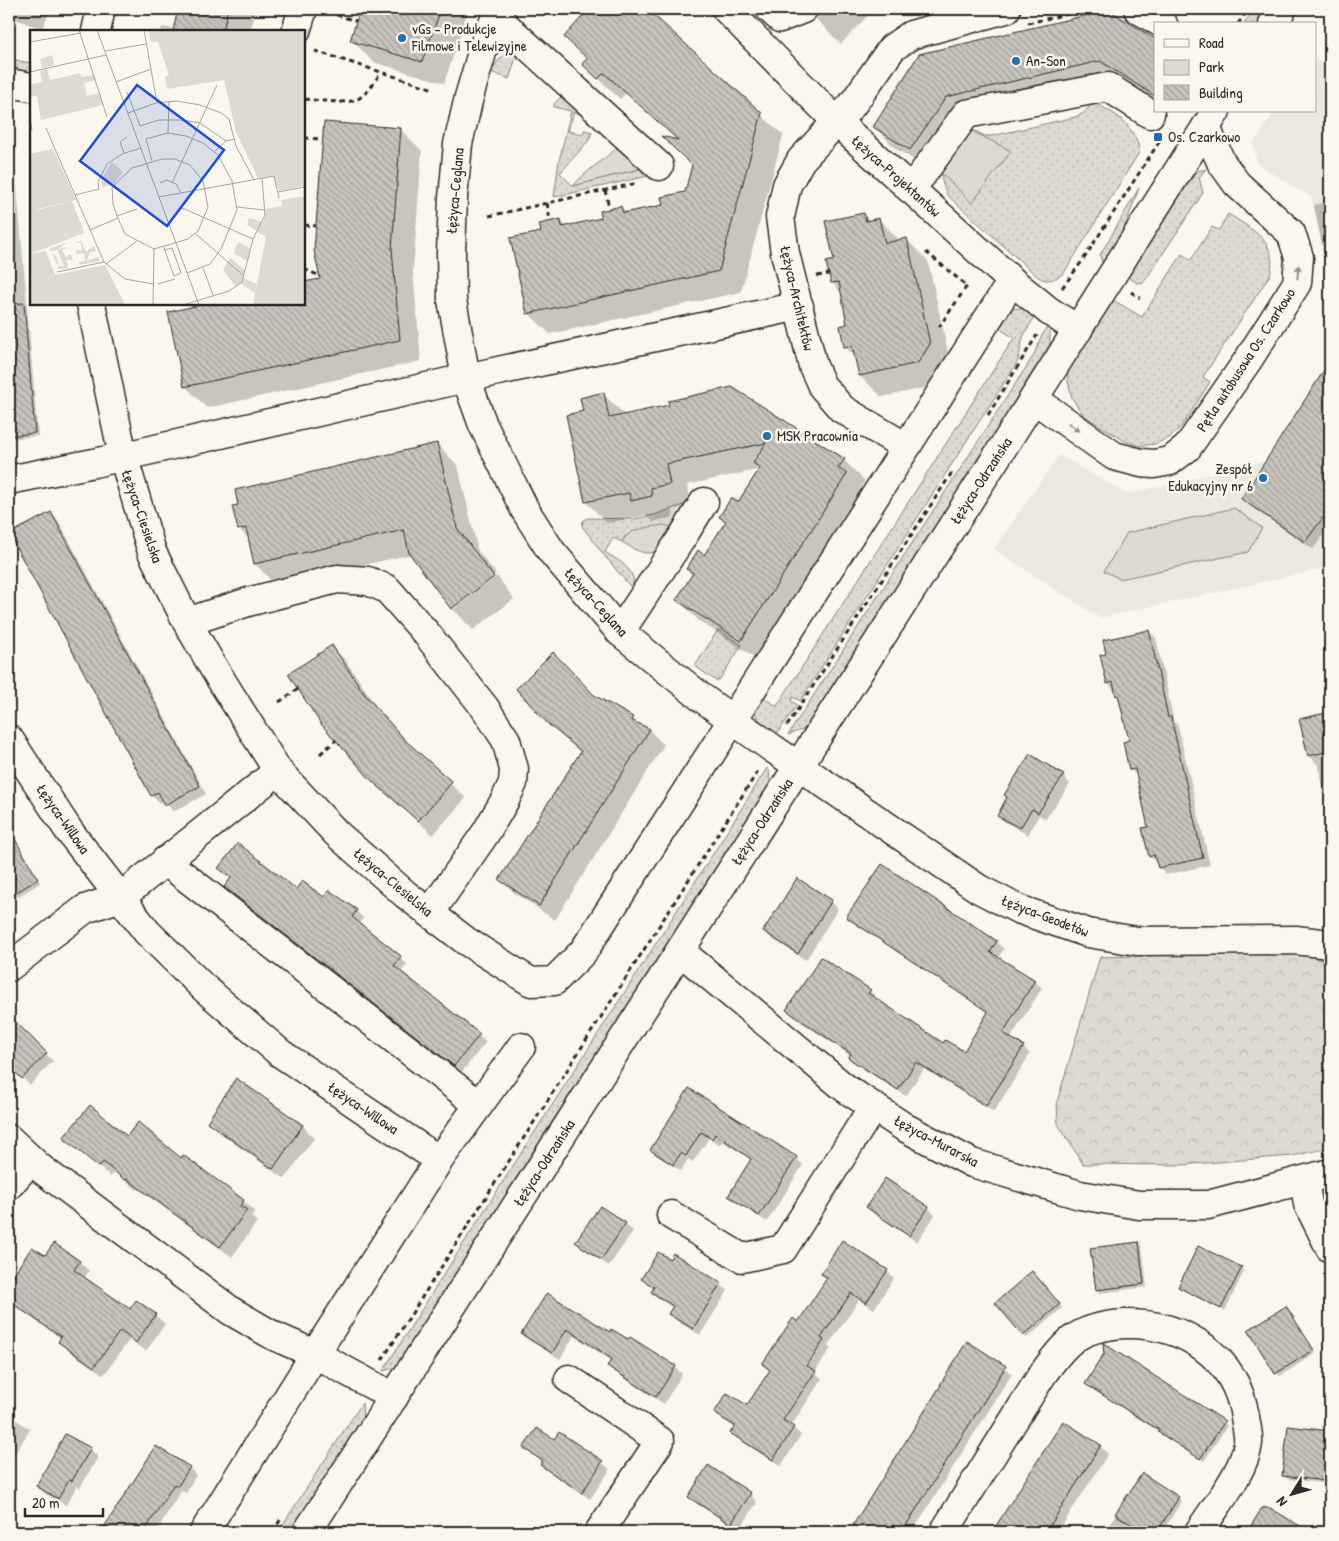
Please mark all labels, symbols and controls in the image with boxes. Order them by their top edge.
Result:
place label: vGs - Produkcje Filmowe i Telewizyjne [411,18,527,56]
legend [1154,22,1316,112]
inset map [30,30,305,305]
marker: vGs - Produkcje Filmowe i Telewizyjne [396,32,408,44]
text: Road [1199,32,1224,53]
place label: An-Son [1026,50,1066,71]
marker: An-Son [1010,55,1022,67]
text: Park [1199,56,1224,77]
text: Building [1199,82,1243,103]
place label: Os. Czarkowo [1168,126,1240,147]
street label: Łężyca-Projektantów [847,130,946,222]
marker: Os. Czarkowo [1152,131,1164,143]
street label: Łężyca-Ceglana [440,147,469,235]
street label: Łężyca-Architektów [775,243,820,353]
one-way arrow [1294,264,1302,280]
street label: Pętla autobusowa Os. Czarkowo [1191,284,1300,436]
one-way arrow [1067,422,1081,432]
place label: MSK Pracownia [777,425,858,446]
marker: MSK Pracownia [761,430,773,442]
street label: Łężyca-Odrzańska [944,433,1017,528]
place label: Zespół Edukacyjny nr 6 [1168,458,1253,496]
street label: Łężyca-Ciesielska [117,466,168,566]
marker: Zespół Edukacyjny nr 6 [1257,472,1269,484]
street label: Łężyca-Ceglana [560,562,633,641]
street label: Łężyca-Odrzańska [725,774,798,869]
street label: Łężyca-Willowa [32,779,95,858]
street label: Łężyca-Ciesielska [349,842,438,921]
street label: Łężyca-Geodetów [998,889,1092,942]
street label: Łężyca-Willowa [324,1076,403,1139]
street label: Łężyca-Murarska [890,1109,983,1172]
street label: Łężyca-Odrzańska [507,1115,580,1210]
north arrow [1266,1468,1316,1518]
scale bar [25,1486,102,1518]
text: 20 m [32,1492,59,1513]
text: N [1271,1493,1291,1511]

